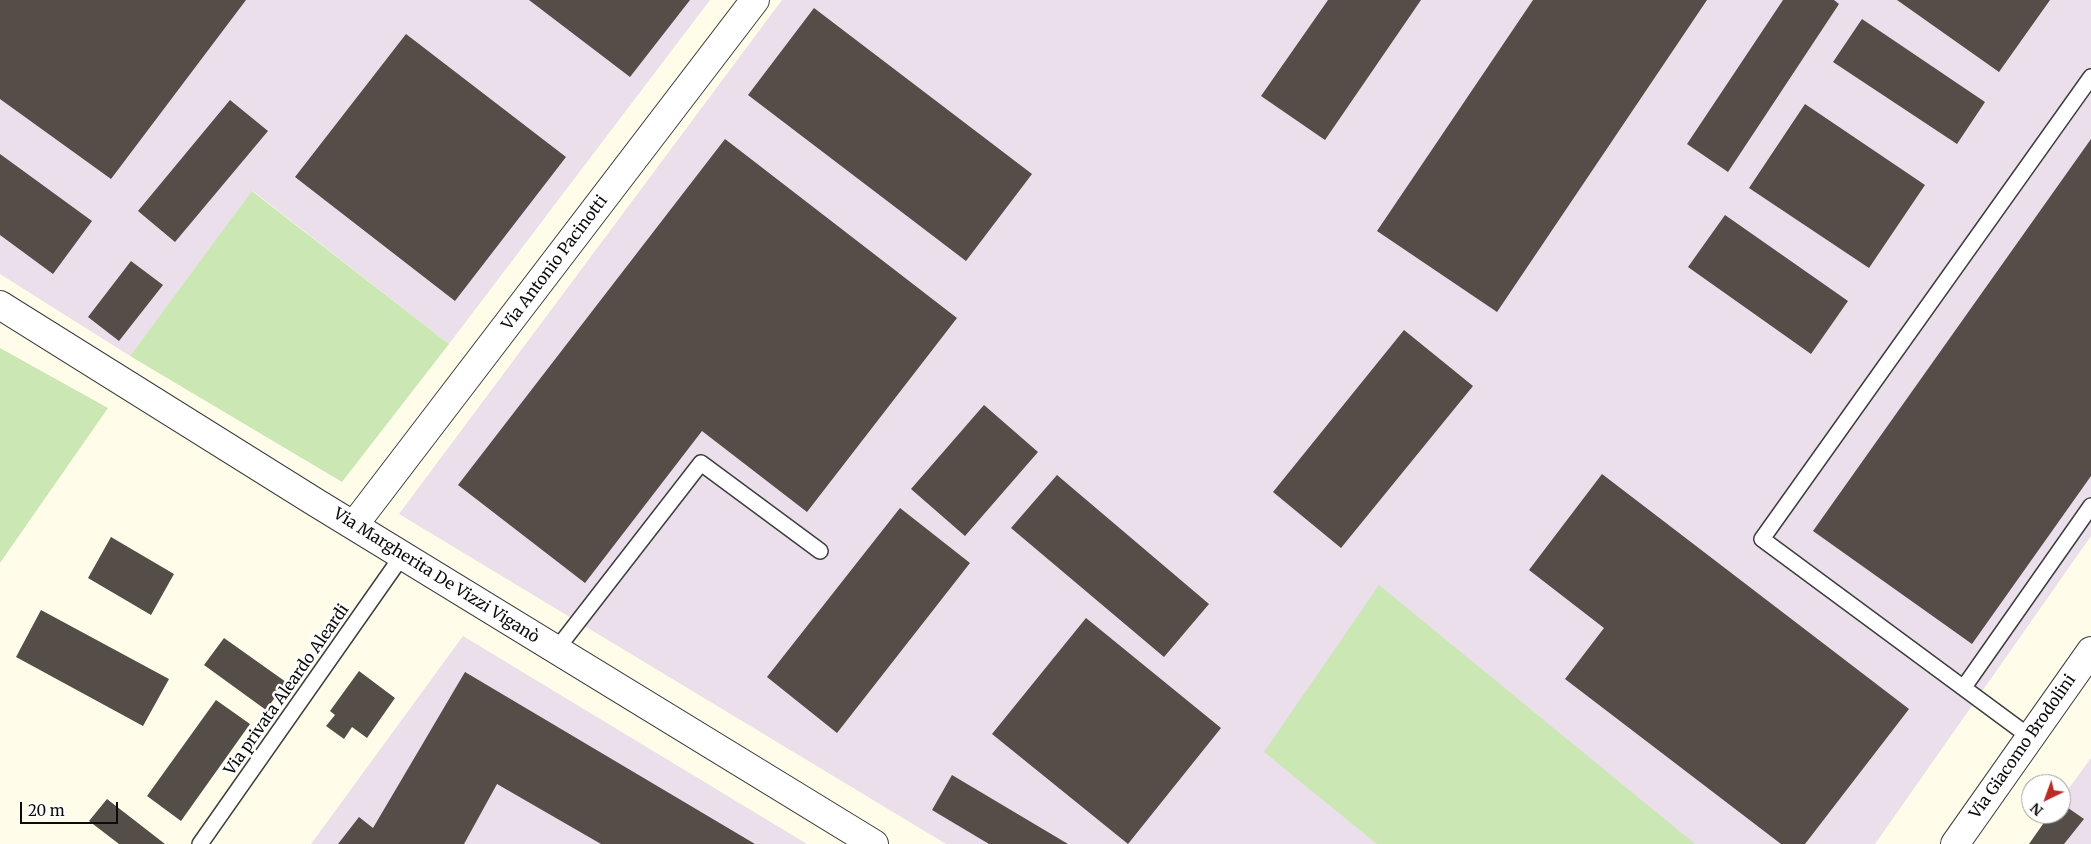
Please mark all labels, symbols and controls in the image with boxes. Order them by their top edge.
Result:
street label: Via Antonio Pacinotti [498,192,612,334]
street label: Via Margherita De Vizzi Viganò [330,505,542,647]
street label: Via privata Aleardo Aleardi [221,601,353,779]
street label: Via Giacomo Brodolini [1966,671,2080,823]
north arrow [2021,774,2071,824]
scale bar [22,792,120,824]
text: N [2026,799,2047,820]
text: 20 m [28,801,65,820]

